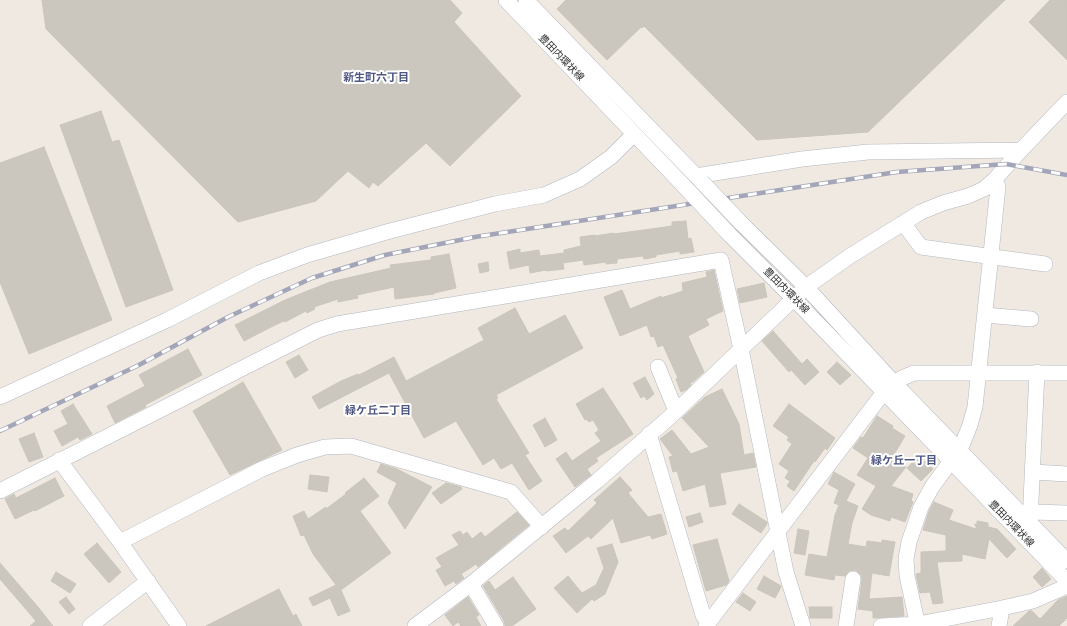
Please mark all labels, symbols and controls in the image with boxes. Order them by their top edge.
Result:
street label: 豊田内環状線 [536,32,586,84]
district label: 新生町六丁目 [343,71,409,85]
street label: 豊田内環状線 [761,266,811,316]
district label: 緑ケ丘二丁目 [345,404,411,418]
district label: 緑ケ丘一丁目 [871,454,937,468]
street label: 豊田内環状線 [986,498,1036,550]

